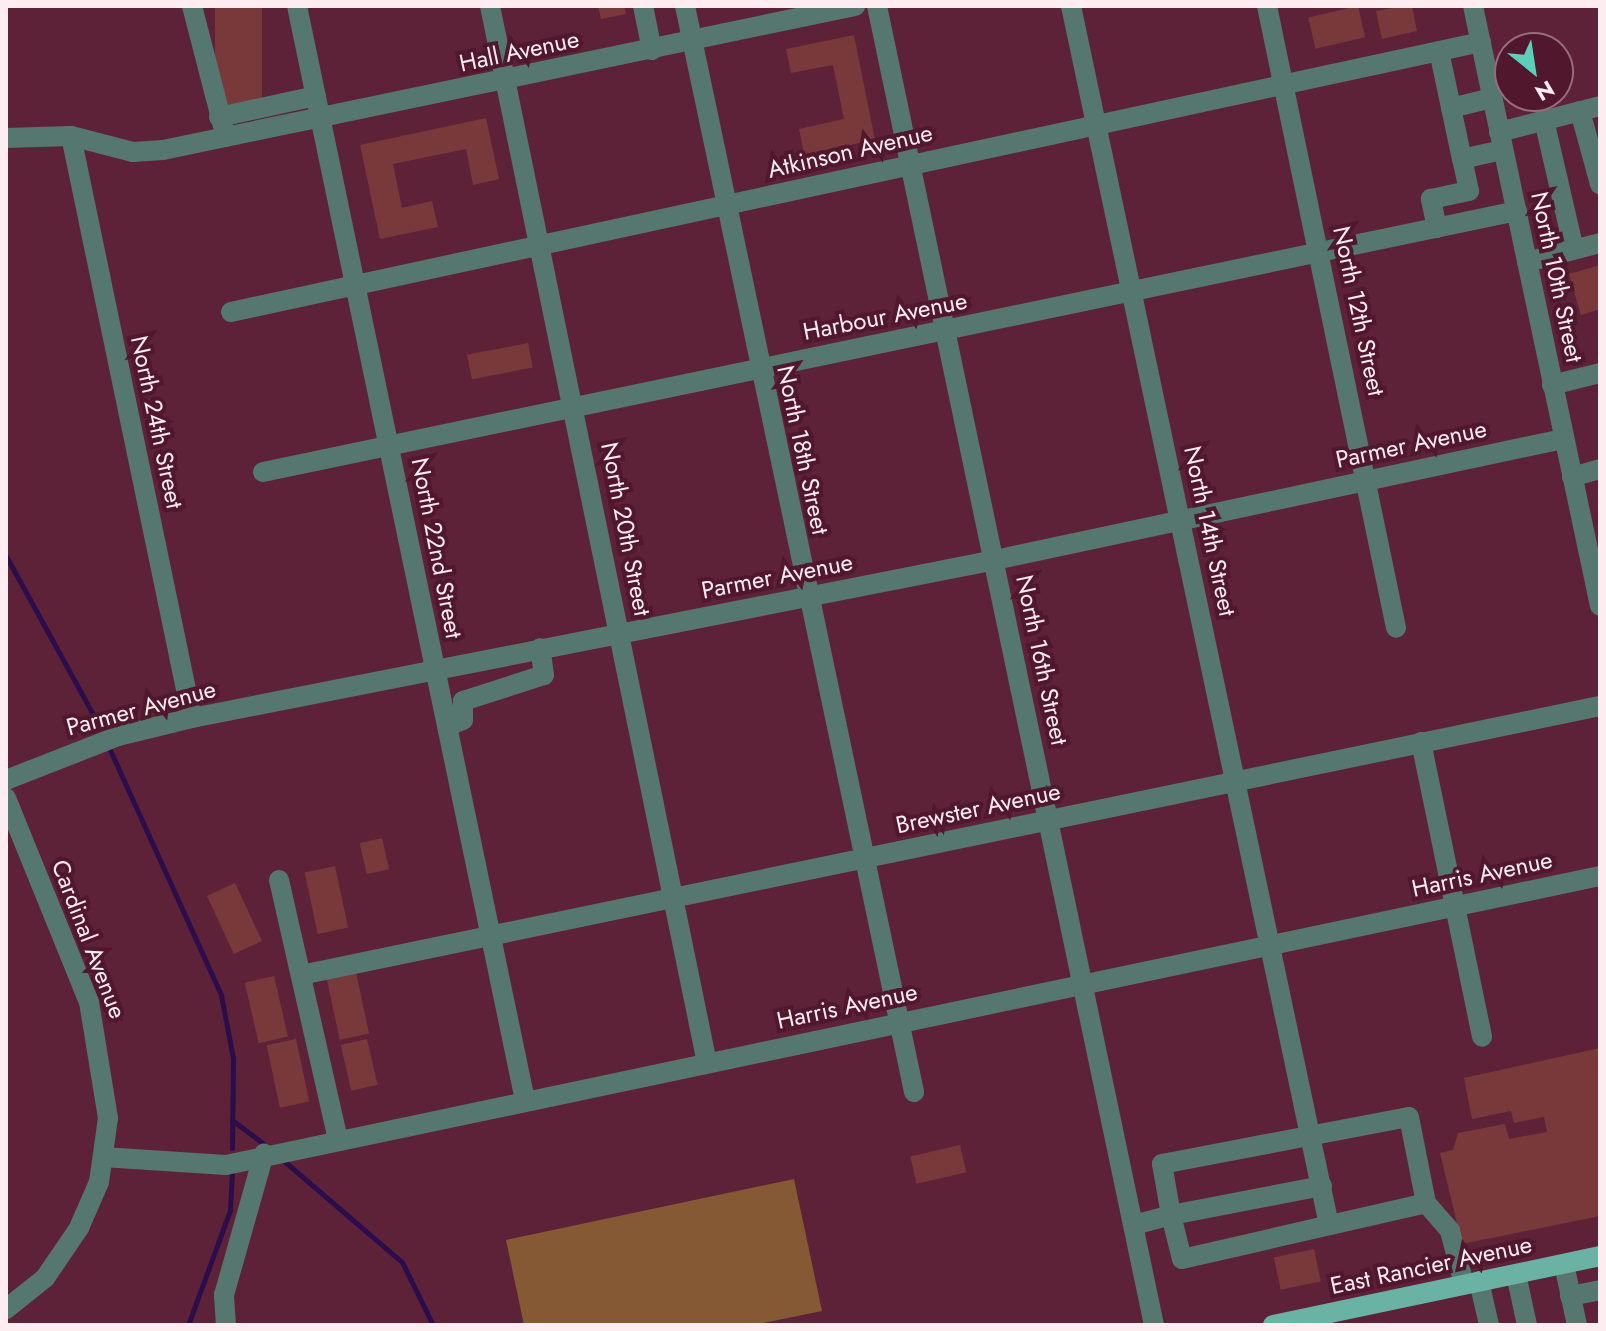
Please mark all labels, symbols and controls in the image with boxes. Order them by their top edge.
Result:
street label: Hall Avenue [456,24,582,78]
north arrow [1494,32,1574,112]
text: N [1529,73,1561,109]
street label: Atkinson Avenue [765,118,935,184]
street label: North 10th Street [1525,189,1589,365]
street label: North 12th Street [1327,224,1391,398]
street label: Harbour Avenue [801,286,969,346]
street label: North 24th Street [125,333,189,511]
street label: North 18th Street [771,363,835,537]
street label: Parmer Avenue [1333,414,1489,474]
street label: North 20th Street [595,440,657,618]
street label: North 14th Street [1178,443,1242,619]
street label: North 22nd Street [405,455,469,641]
street label: Parmer Avenue [699,547,855,605]
street label: North 16th Street [1010,572,1074,748]
street label: Parmer Avenue [63,674,219,742]
street label: Brewster Avenue [893,776,1063,840]
street label: Harris Avenue [1409,845,1555,903]
street label: Cardinal Avenue [45,856,133,1022]
street label: Harris Avenue [774,977,920,1035]
street label: East Rancier Avenue [1328,1230,1534,1300]

